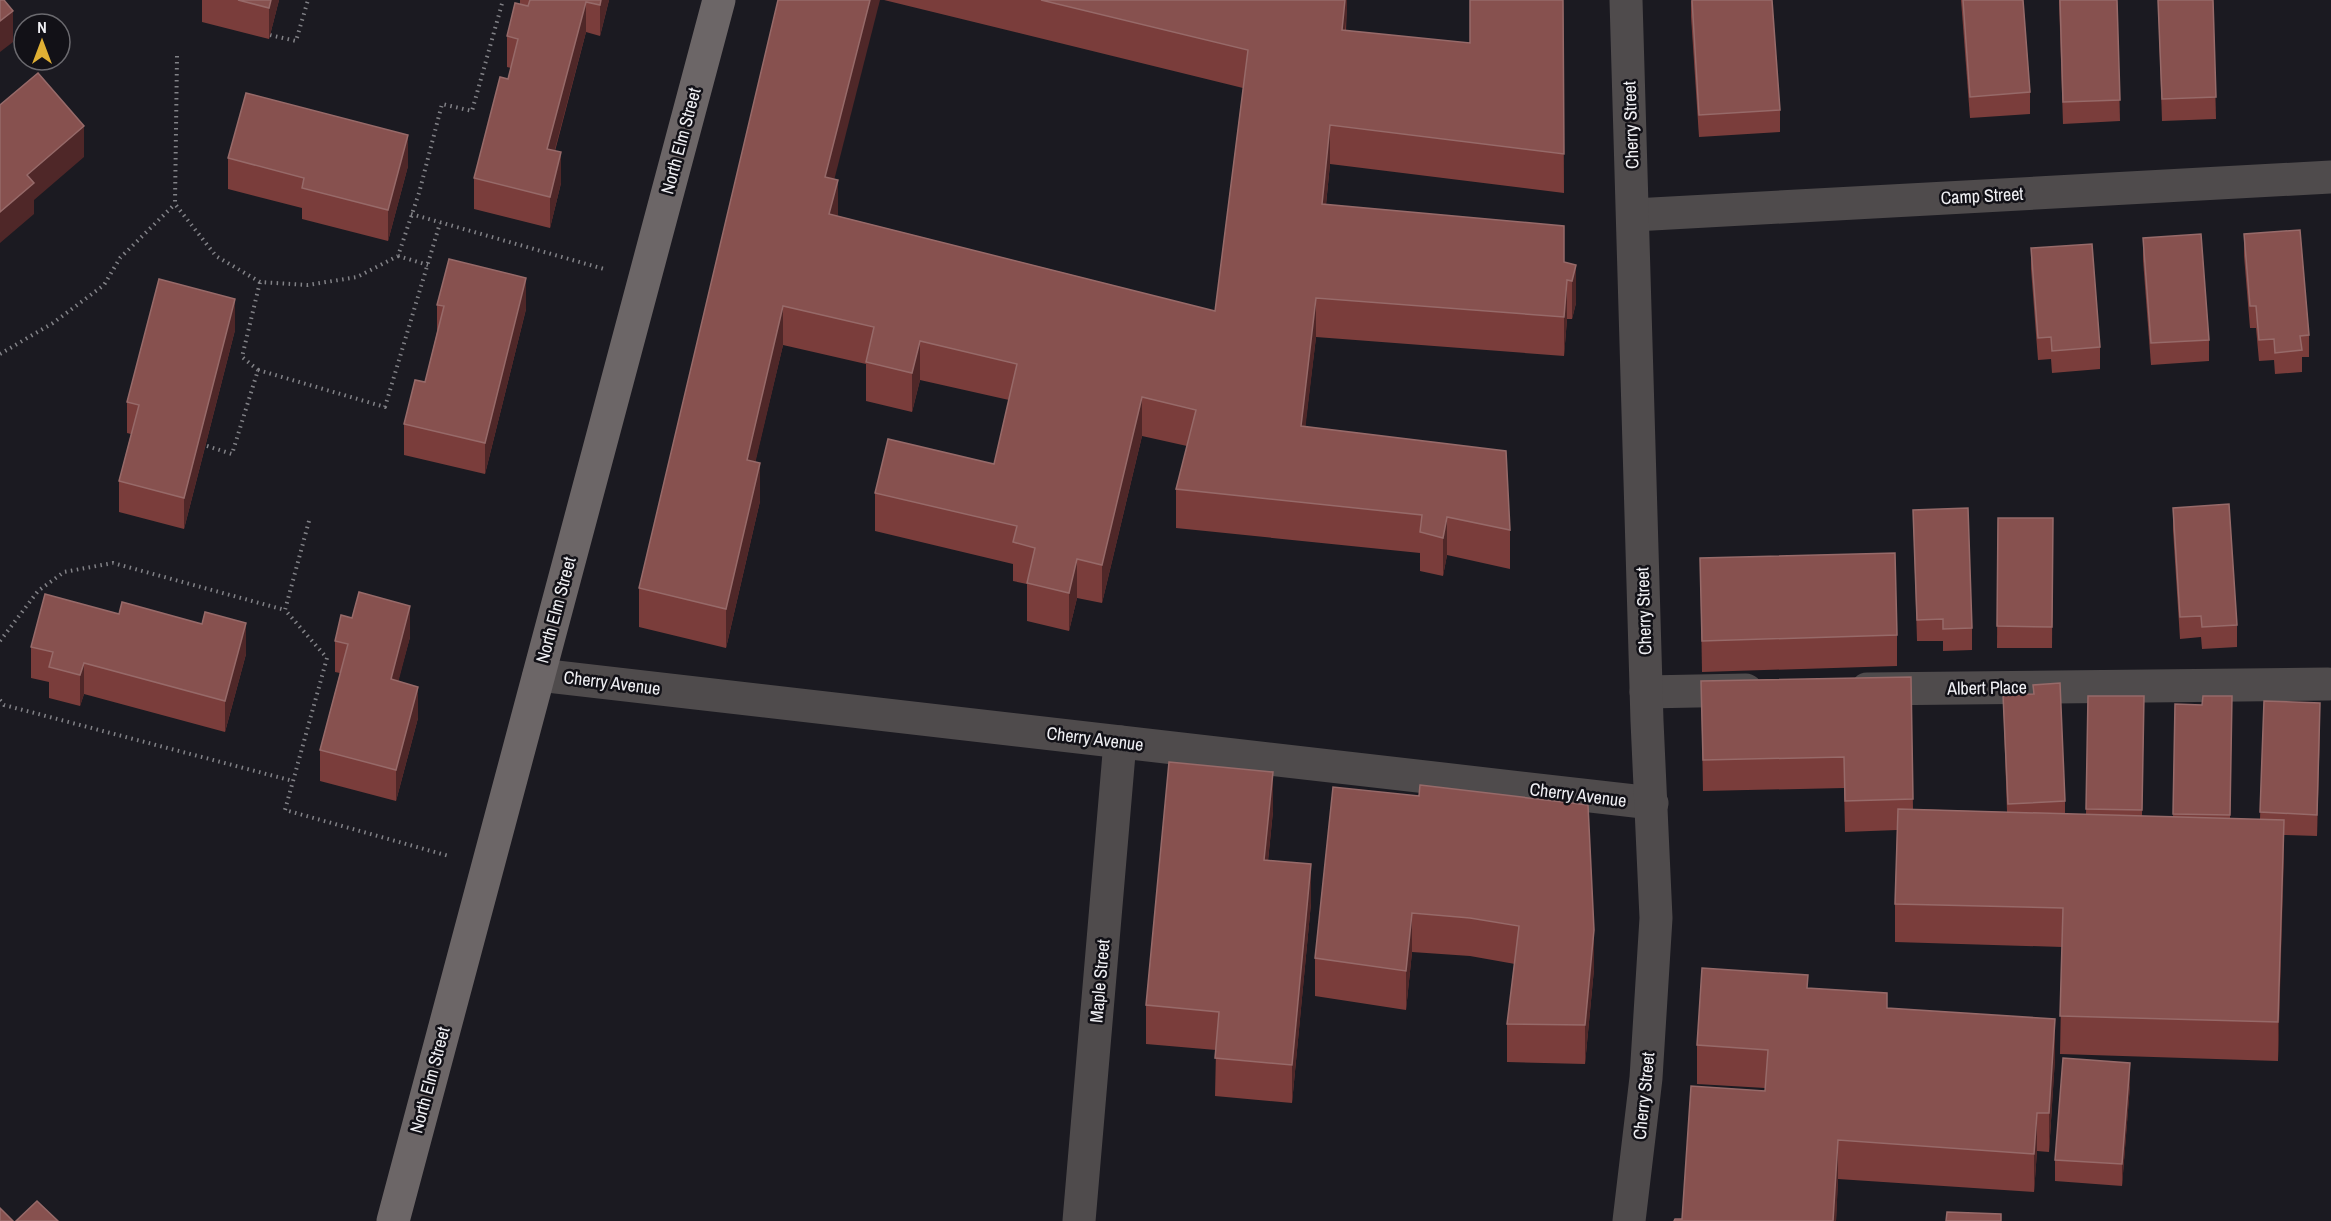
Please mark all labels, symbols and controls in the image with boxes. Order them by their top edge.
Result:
north arrow [12,12,72,72]
text: N [37,16,47,38]
street label: Cherry Street [1616,81,1645,169]
street label: North Elm Street [654,85,707,197]
street label: Camp Street [1940,181,2024,210]
street label: North Elm Street [529,554,582,666]
street label: Cherry Street [1629,567,1658,655]
street label: Cherry Avenue [562,664,662,701]
street label: Albert Place [1946,674,2027,701]
street label: Cherry Avenue [1045,720,1145,757]
street label: Cherry Avenue [1528,776,1628,813]
street label: Maple Street [1083,938,1116,1024]
street label: North Elm Street [403,1024,456,1136]
street label: Cherry Street [1626,1051,1661,1141]

